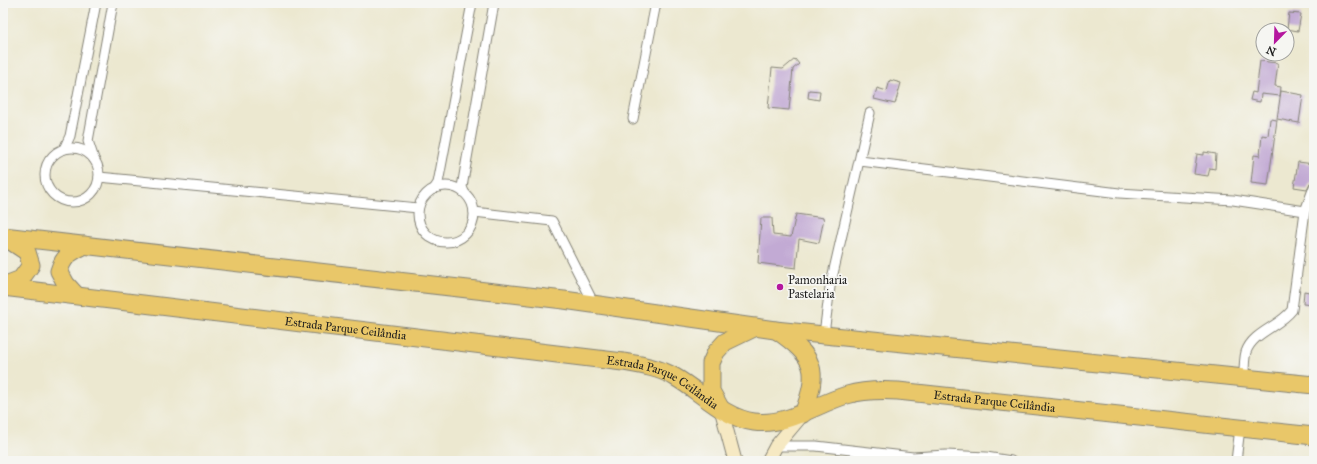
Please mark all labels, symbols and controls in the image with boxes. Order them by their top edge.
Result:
north arrow [1255,22,1295,62]
text: N [1264,43,1278,59]
place label: Pamonharia Pastelaria [788,273,848,301]
marker: Pamonharia Pastelaria [775,282,785,292]
street label: Estrada Parque Ceilândia [284,314,408,343]
street label: Estrada Parque Ceilândia [606,353,722,413]
street label: Estrada Parque Ceilândia [933,388,1057,415]

